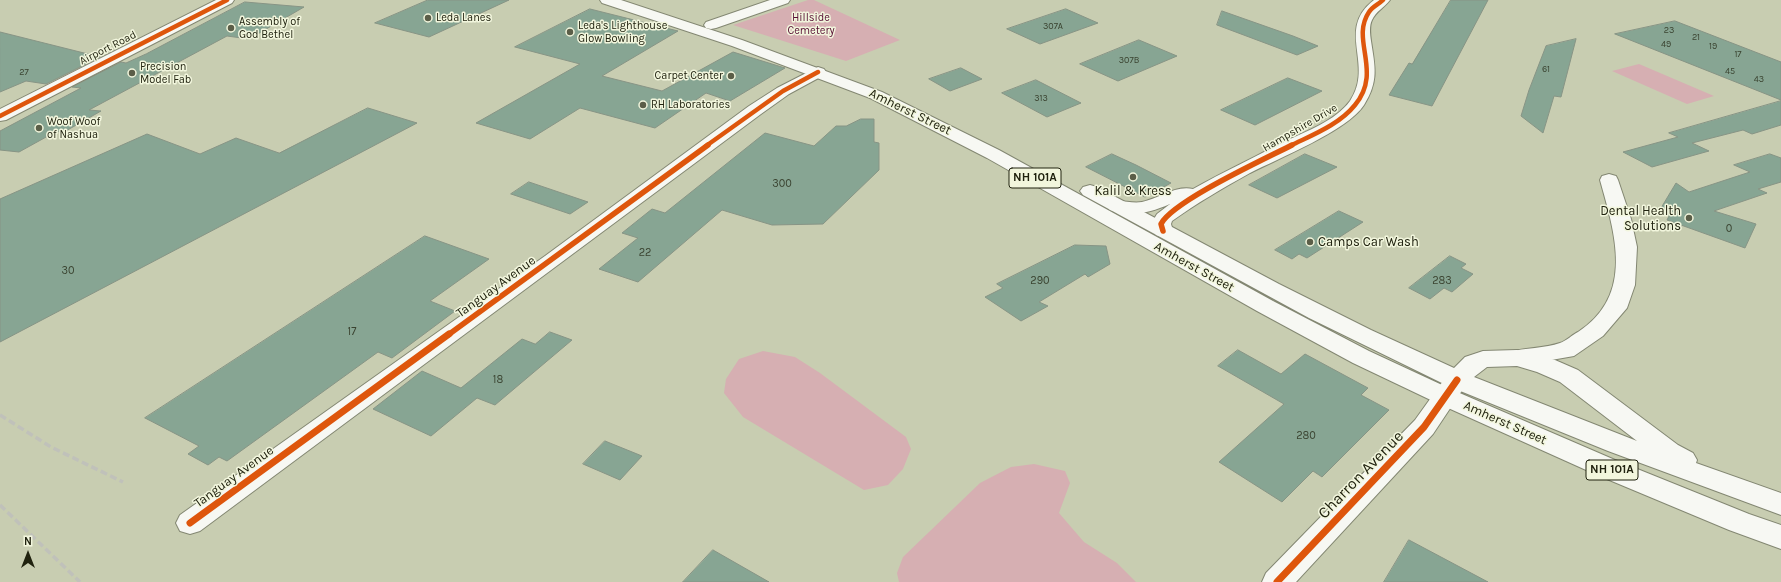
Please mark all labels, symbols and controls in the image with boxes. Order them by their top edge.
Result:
place label: Leda Lanes [436,11,491,25]
park label: Hillside Cemetery [787,11,835,37]
marker: Leda Lanes [423,13,433,23]
place label: Assembly of God Bethel [239,15,300,41]
place label: Leda's Lighthouse Glow Bowling [578,19,667,45]
house number: 307A [1043,21,1063,31]
marker: Assembly of God Bethel [226,23,236,33]
house number: 23 [1664,25,1674,35]
marker: Leda's Lighthouse Glow Bowling [565,27,575,37]
street label: Airport Road [77,28,139,68]
house number: 21 [1692,32,1700,42]
house number: 49 [1661,39,1671,49]
house number: 19 [1709,41,1717,51]
house number: 17 [1734,49,1742,59]
house number: 307B [1119,55,1139,65]
place label: Precision Model Fab [140,60,191,86]
house number: 61 [1542,64,1550,74]
house number: 45 [1725,66,1735,76]
house number: 27 [19,67,29,77]
marker: Precision Model Fab [127,68,137,78]
place label: Carpet Center [655,69,723,83]
marker: Carpet Center [726,71,736,81]
house number: 43 [1754,74,1764,84]
street label: Amherst Street [866,85,954,139]
house number: 313 [1034,93,1048,103]
place label: RH Laboratories [651,98,730,112]
marker: RH Laboratories [638,100,648,110]
street label: Hampshire Drive [1260,101,1340,155]
place label: Woof Woof of Nashua [47,115,100,141]
marker: Woof Woof of Nashua [34,123,44,133]
road number: NH 101A [1009,168,1061,188]
marker: Kalil & Kress [1128,172,1138,182]
house number: 300 [772,177,792,191]
place label: Kalil & Kress [1094,183,1172,199]
place label: Dental Health Solutions [1600,203,1681,234]
marker: Dental Health Solutions [1684,213,1694,223]
house number: 0 [1726,222,1732,236]
place label: Camps Car Wash [1318,234,1419,250]
marker: Camps Car Wash [1305,237,1315,247]
street label: Amherst Street [1151,239,1237,295]
house number: 22 [639,246,651,260]
street label: Tanguay Avenue [453,253,539,321]
house number: 30 [61,264,75,278]
house number: 290 [1030,274,1050,288]
house number: 283 [1432,274,1452,288]
house number: 17 [348,325,356,339]
house number: 18 [493,373,503,387]
street label: Amherst Street [1461,398,1549,448]
street label: Charron Avenue [1314,427,1408,523]
house number: 280 [1296,429,1316,443]
street label: Tanguay Avenue [191,443,277,511]
road number: NH 101A [1586,460,1638,480]
north arrow [8,534,48,574]
text: N [24,535,32,548]

